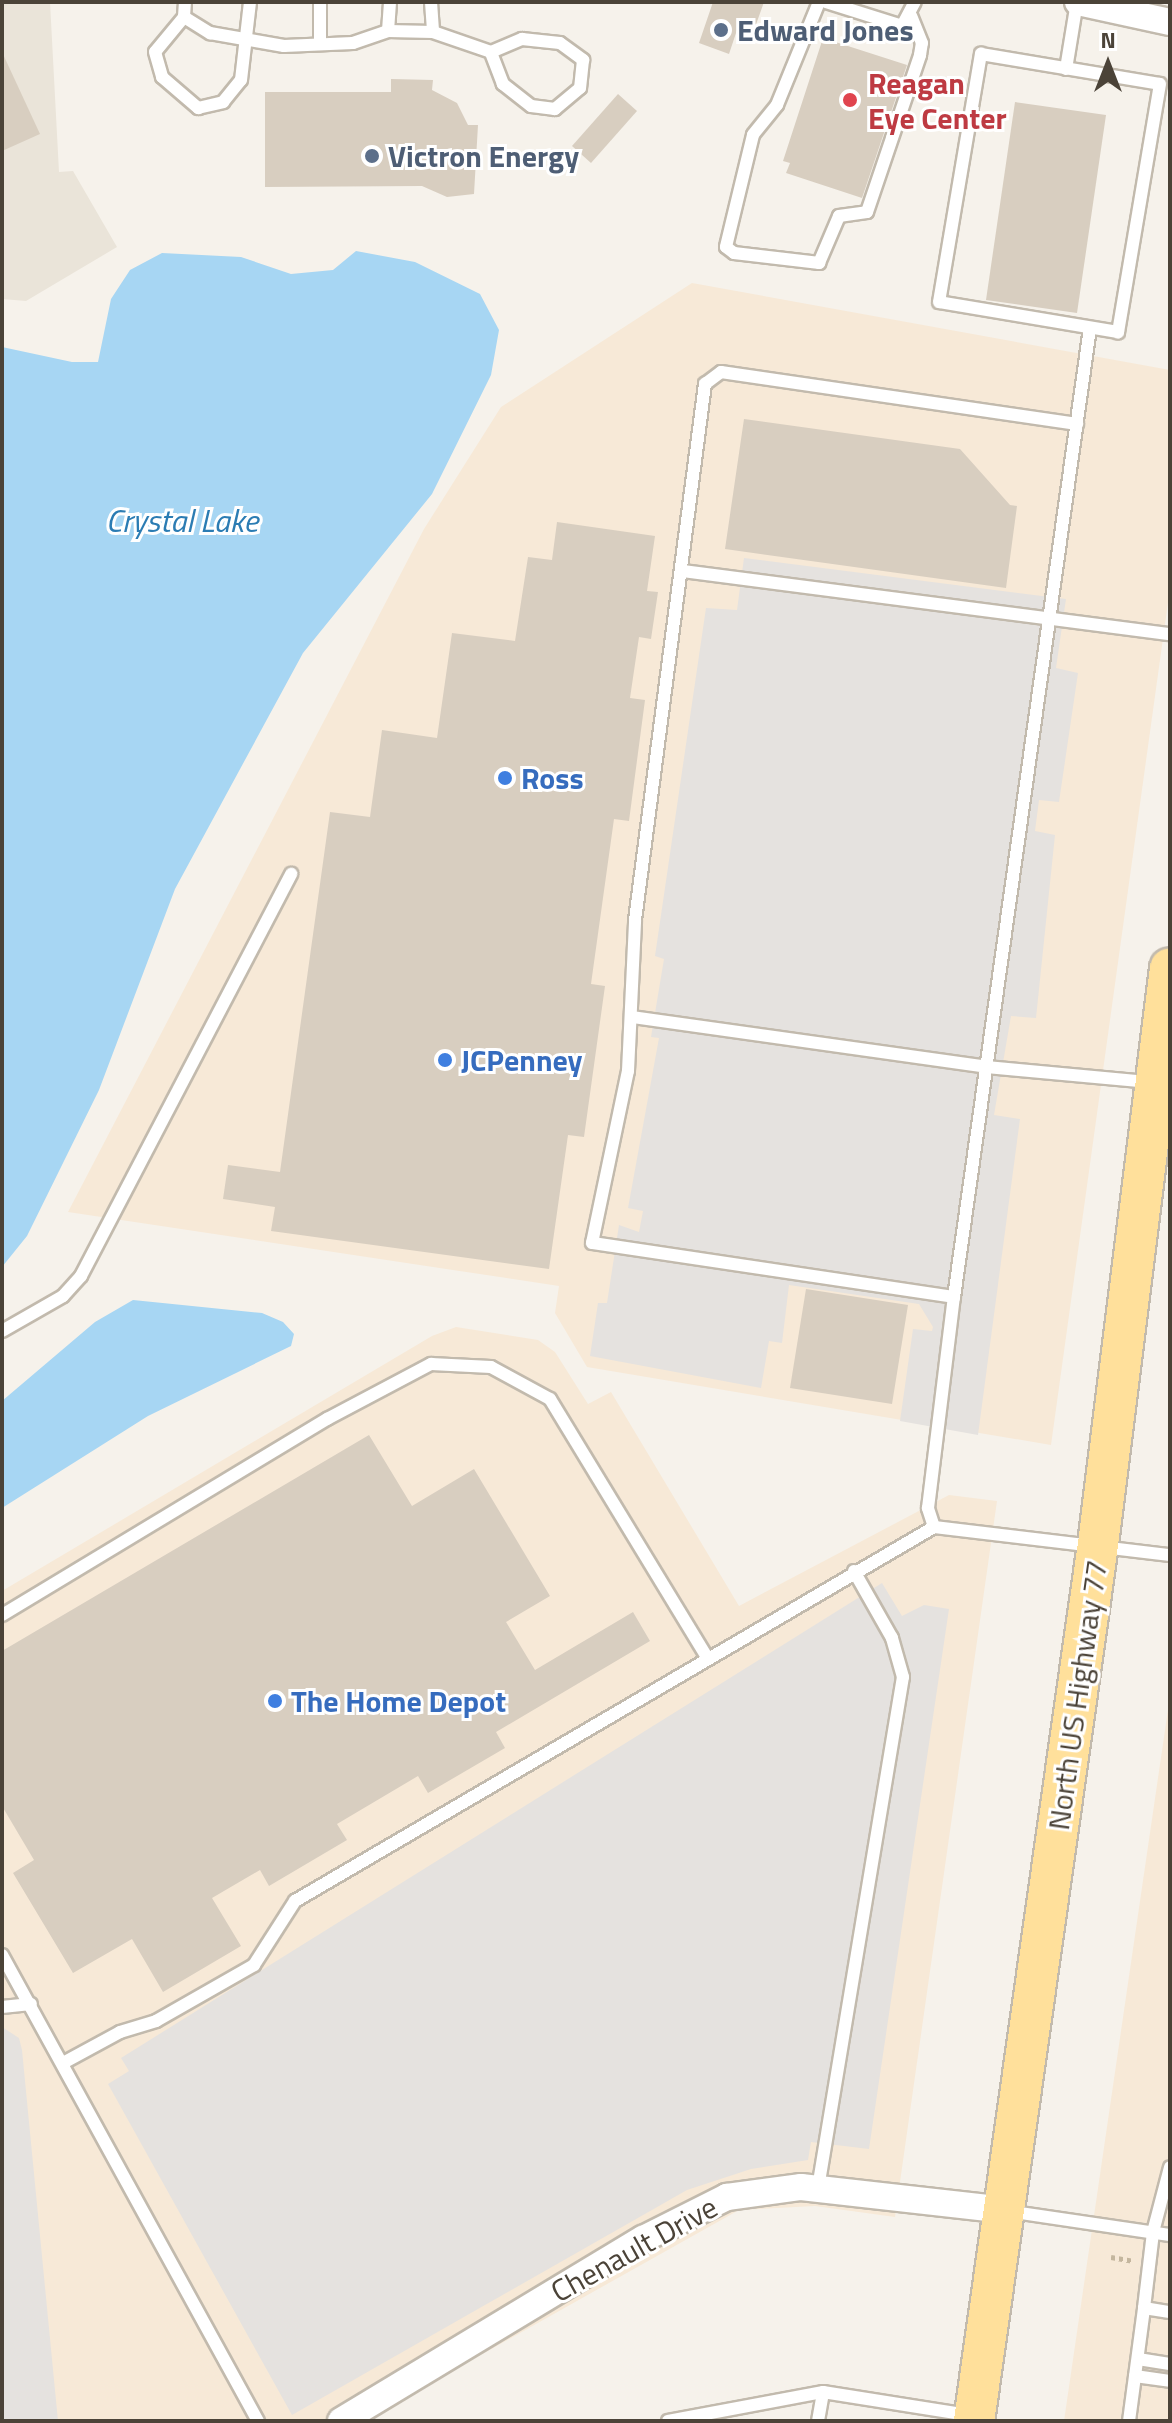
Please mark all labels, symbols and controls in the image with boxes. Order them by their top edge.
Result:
place label: Edward Jones [737,12,914,48]
marker: Edward Jones [712,21,730,39]
text: N [1100,23,1116,57]
north arrow [1068,24,1148,104]
place label: Reagan Eye Center [868,65,1007,136]
marker: Reagan Eye Center [839,89,861,111]
place label: Victron Energy [388,138,579,174]
marker: Victron Energy [363,147,381,165]
water label: Crystal Lake [106,501,258,539]
place label: Ross [521,760,584,796]
marker: Ross [496,769,514,787]
place label: JCPenney [461,1042,583,1078]
marker: JCPenney [436,1051,454,1069]
street label: North US Highway 77 [1040,1558,1114,1832]
place label: The Home Depot [291,1683,506,1719]
marker: The Home Depot [266,1692,284,1710]
street label: Chenault Drive [545,2189,723,2309]

